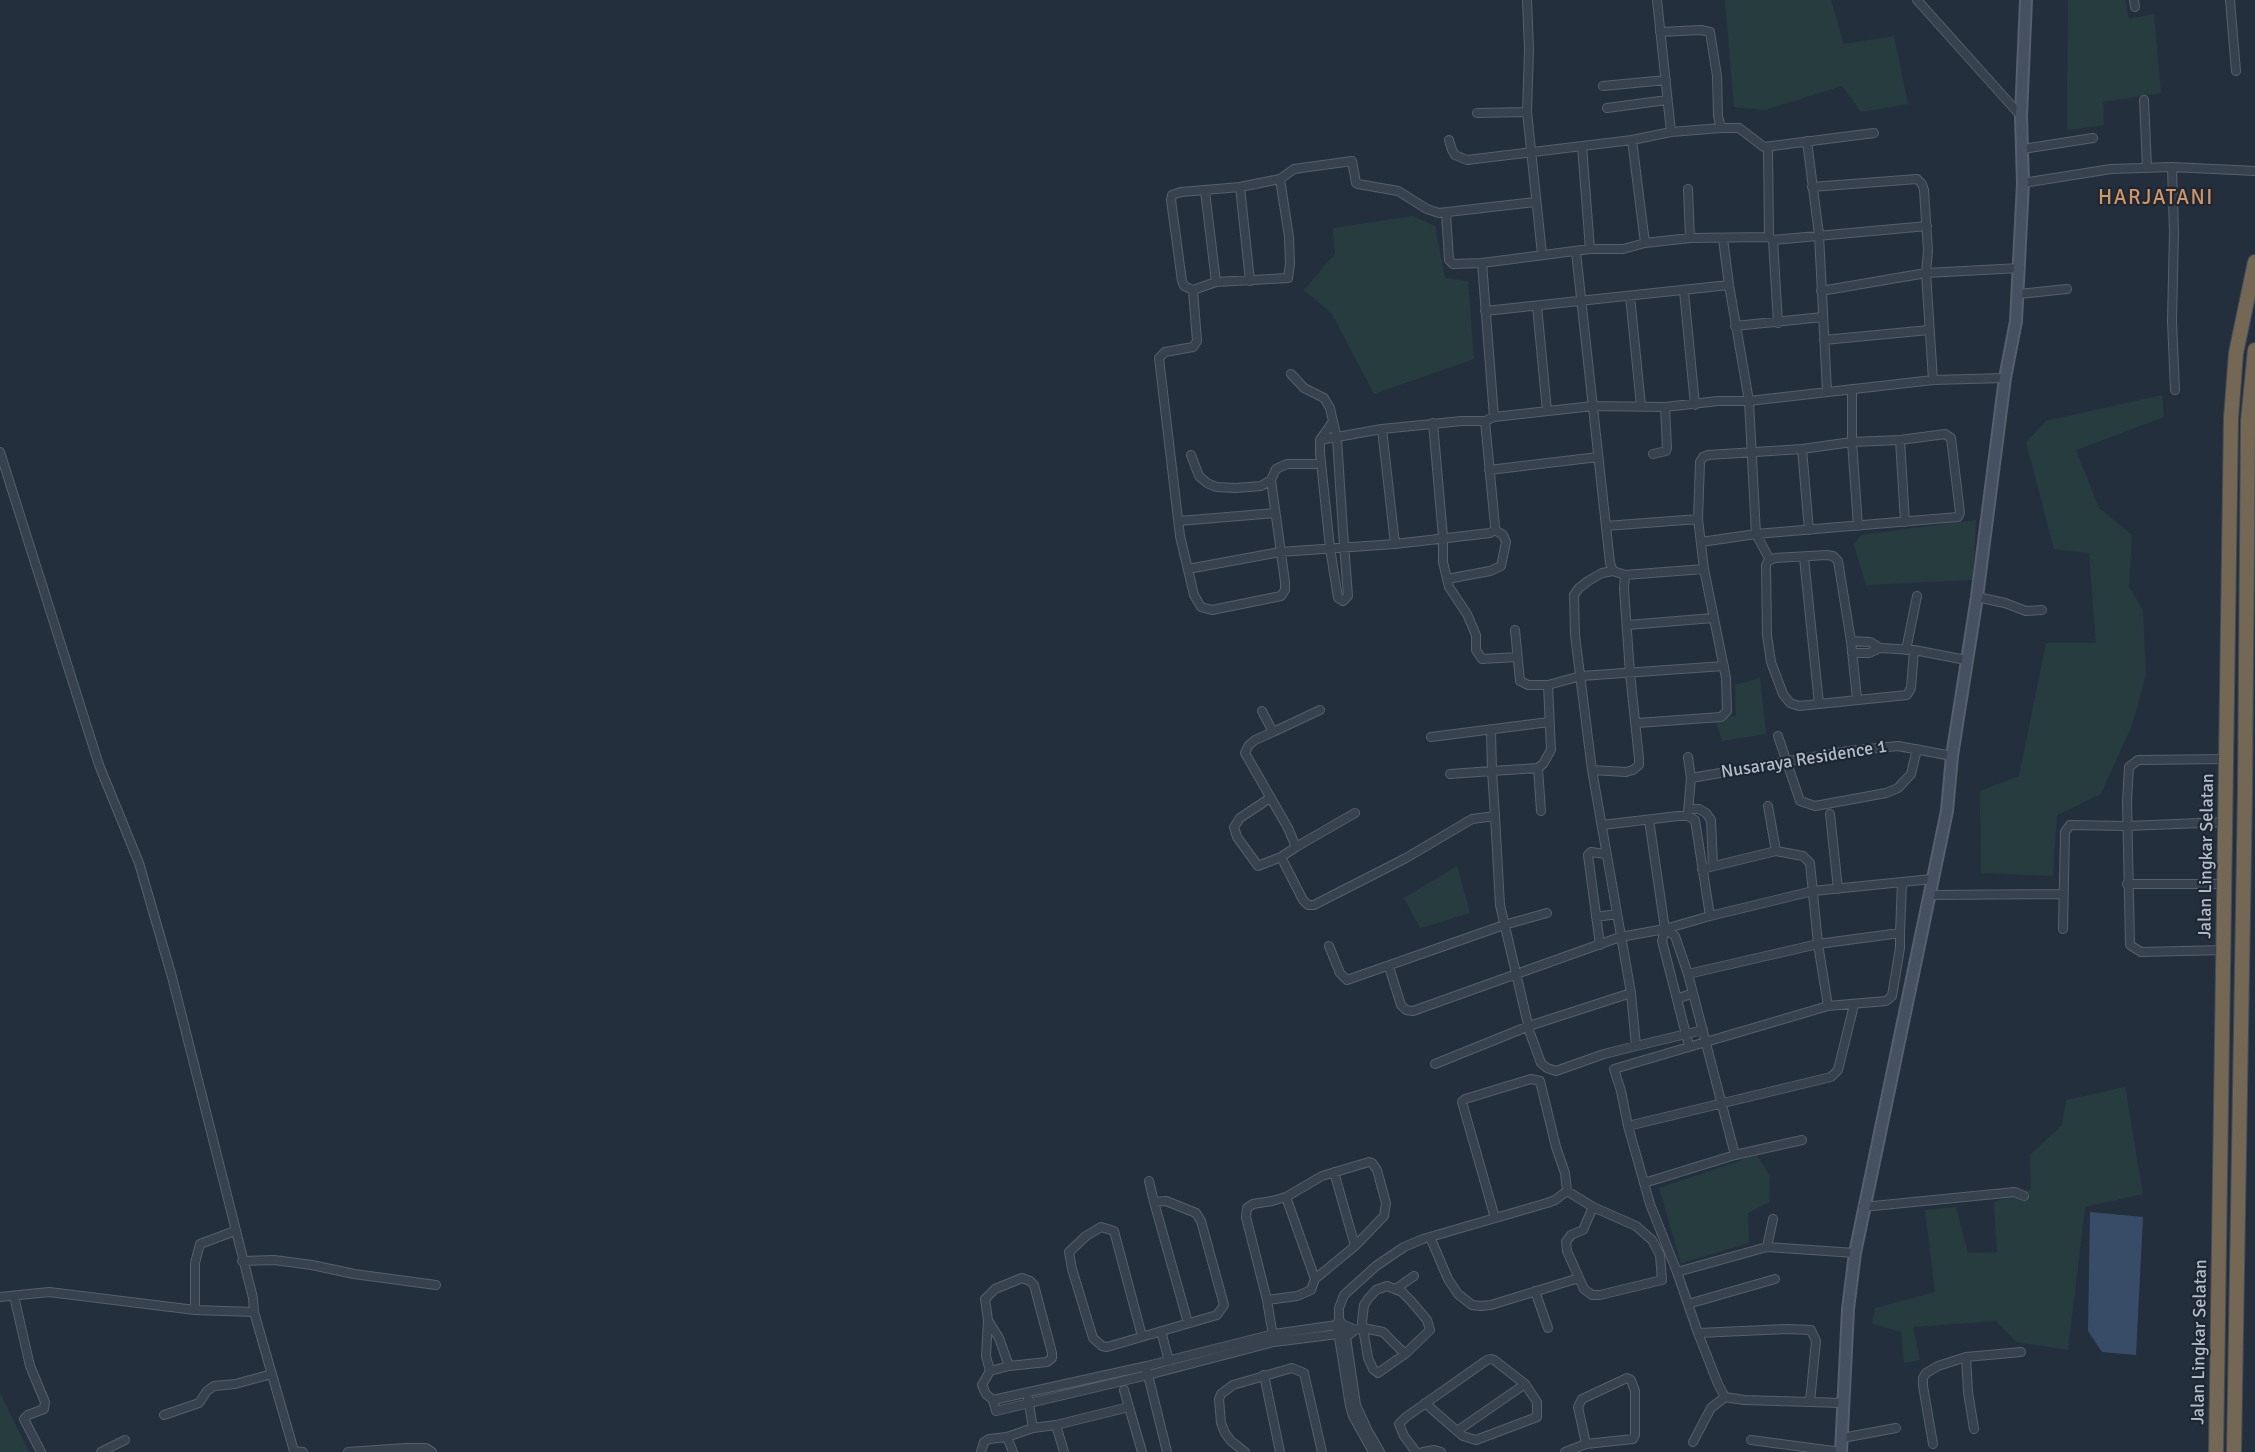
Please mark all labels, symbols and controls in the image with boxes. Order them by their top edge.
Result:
district label: HARJATANI [2098,185,2214,211]
street label: Nusaraya Residence 1 [1720,736,1888,784]
street label: Jalan Lingkar Selatan [2195,773,2219,939]
street label: Jalan Lingkar Selatan [2188,1259,2212,1425]

